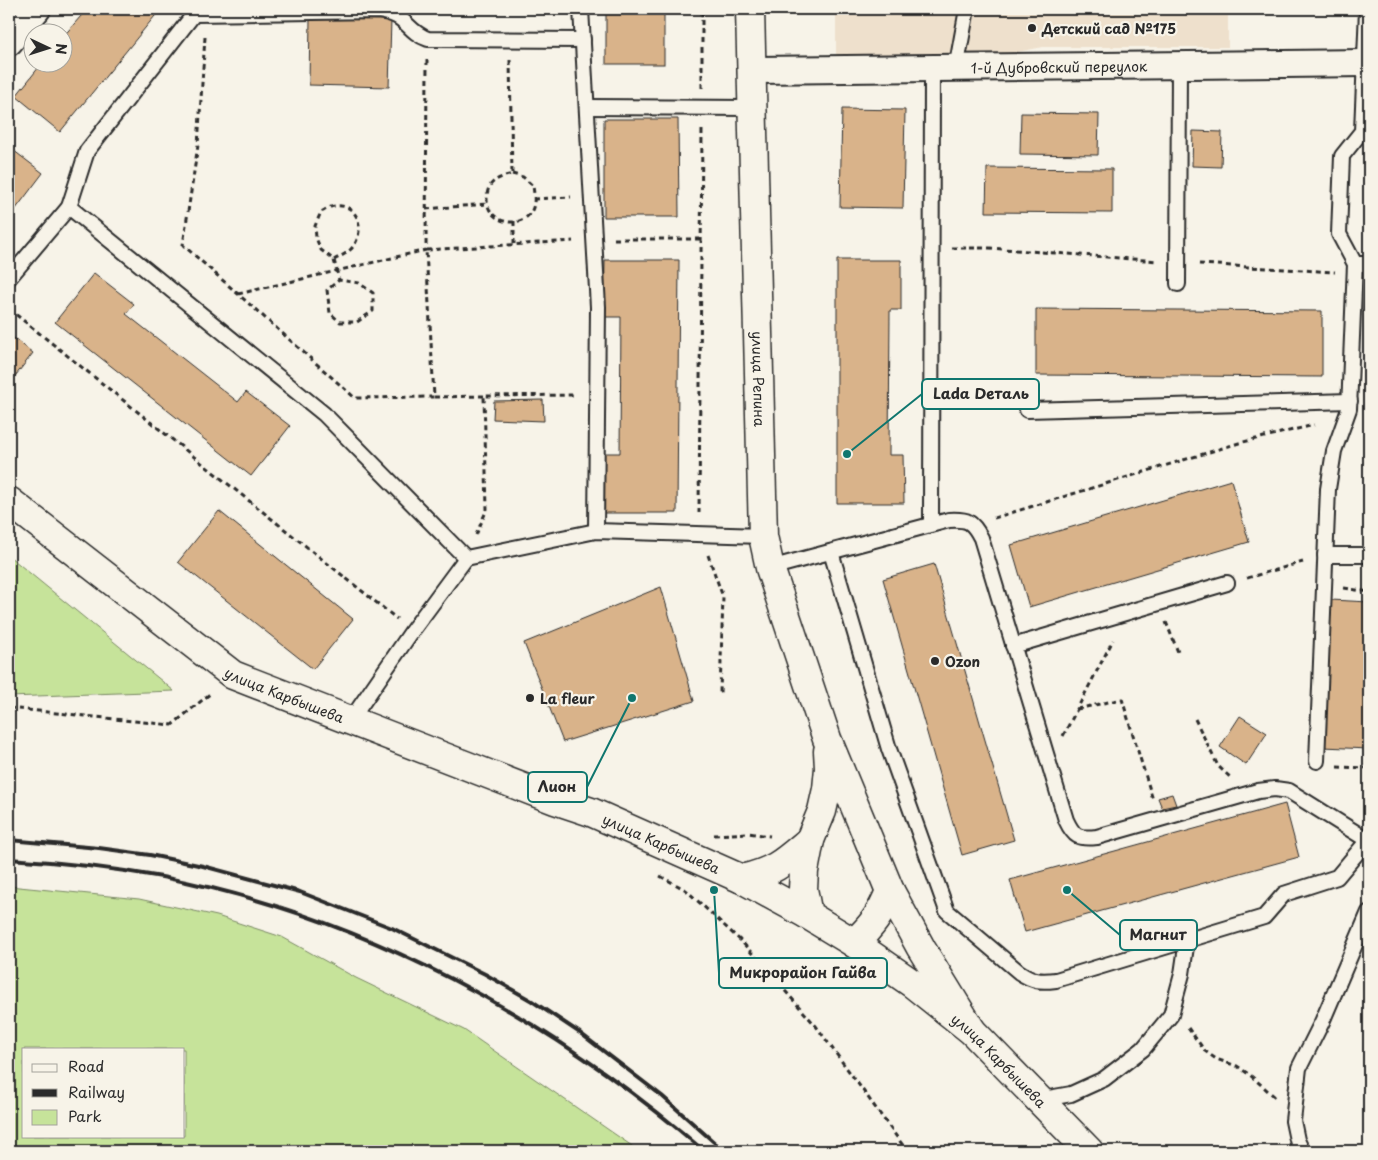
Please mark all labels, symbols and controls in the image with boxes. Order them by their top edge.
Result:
place label: Детский сад №175 [1041,18,1176,39]
north arrow [22,22,72,72]
marker: Детский сад №175 [1026,22,1038,34]
text: N [51,43,72,55]
street label: 1-й Дубровский переулок [971,55,1148,78]
street label: улица Репина [747,331,771,427]
callout: Lada Dеталь [922,379,1039,409]
text: Lada Dеталь [933,381,1029,404]
place label: Ozon [945,651,980,672]
marker: Ozon [929,655,941,667]
street label: улица Карбышева [220,662,348,728]
place label: La fleur [540,688,596,709]
marker: La fleur [524,692,536,704]
callout: Лион [528,772,587,802]
text: Лион [538,774,577,797]
street label: улица Карбышева [599,808,724,879]
callout: Магнит [1120,920,1197,950]
text: Магнит [1130,922,1188,945]
callout: Микрорайон Гайва [719,958,887,988]
text: Микрорайон Гайва [729,960,877,983]
street label: улица Карбышева [947,1008,1052,1112]
legend [22,1048,185,1138]
text: Road [68,1054,104,1077]
text: Railway [68,1080,125,1103]
text: Park [68,1104,102,1127]

